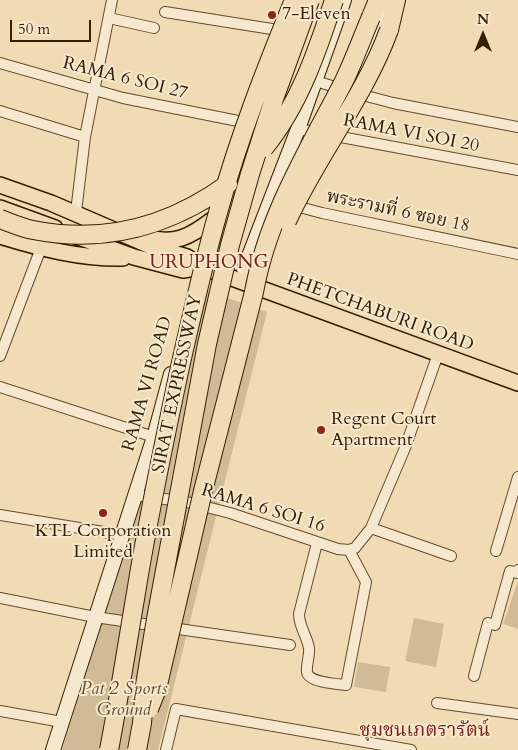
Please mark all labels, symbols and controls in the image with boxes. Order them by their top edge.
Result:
place label: 7-Eleven [282,4,351,26]
marker: 7-Eleven [266,9,278,21]
scale bar [12,10,94,42]
north arrow [458,10,508,60]
text: N [477,10,489,29]
text: 50 m [18,19,50,39]
street label: RAMA 6 SOI 27 [60,53,190,105]
street label: RAMA VI SOI 20 [341,110,481,158]
street label: พระรามที่ 6 ซอย 18 [324,186,472,238]
district label: URUPHONG [145,253,273,275]
street label: PHETCHABURI ROAD [284,269,476,357]
street label: SIRAT EXPRESSWAY [149,293,207,475]
street label: RAMA VI ROAD [118,314,178,454]
place label: Regent Court Apartment [331,409,436,452]
marker: Regent Court Apartment [315,424,327,436]
street label: RAMA 6 SOI 16 [199,480,327,538]
marker: KTL Corporation Limited [97,507,109,519]
place label: KTL Corporation Limited [35,521,171,564]
park label: Pat 2 Sports Ground [80,679,168,722]
district label: ชุมชนเภตรารัตน์ [360,721,490,743]

